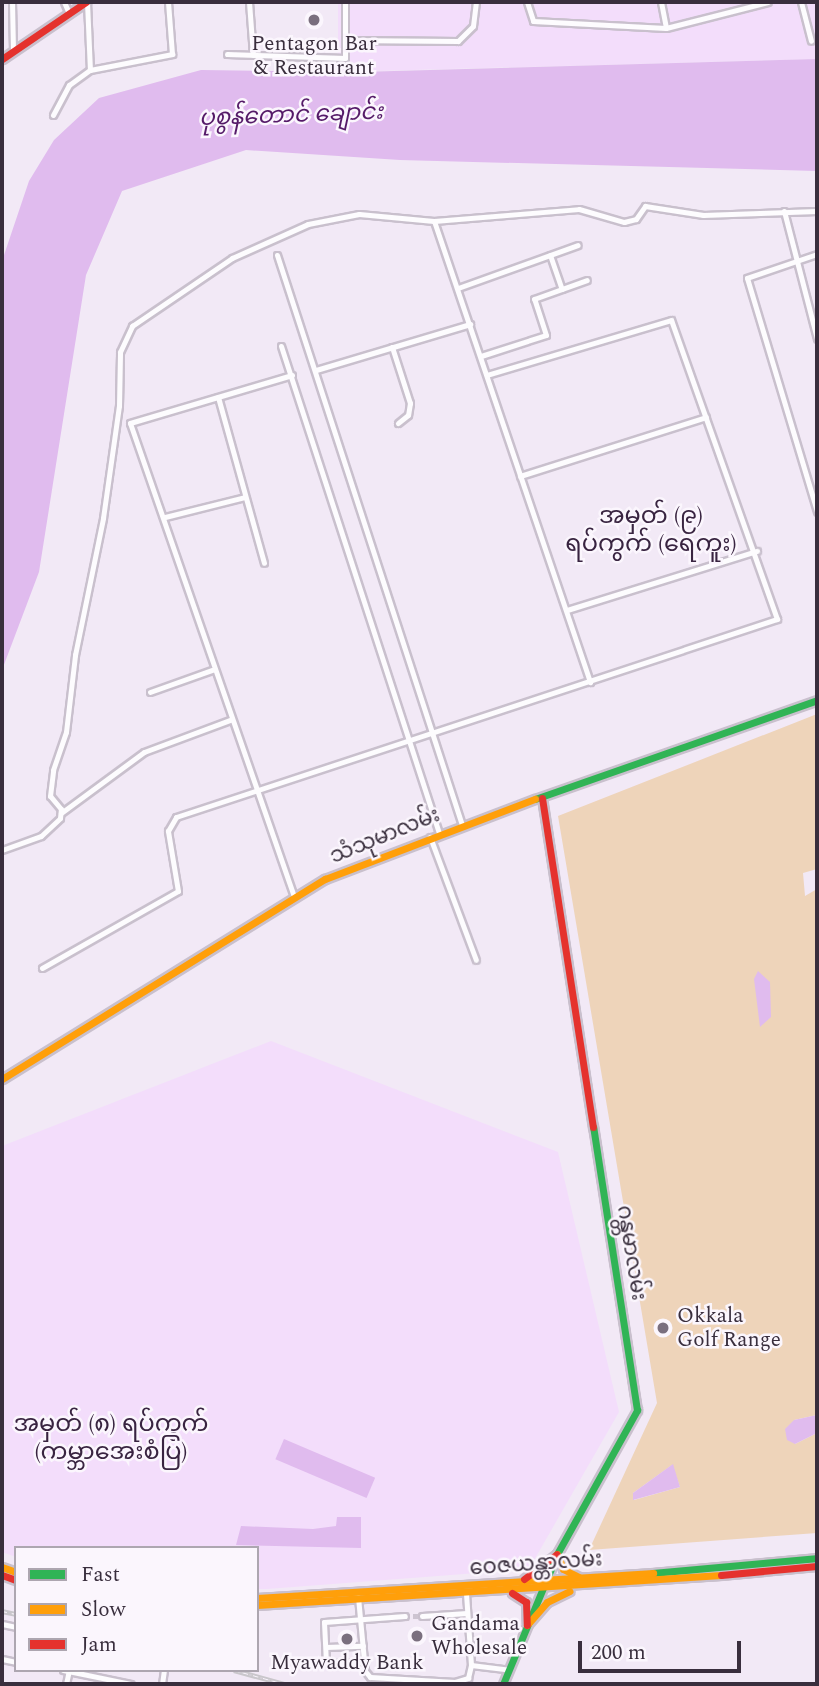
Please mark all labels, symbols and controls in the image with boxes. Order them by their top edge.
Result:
marker: Pentagon Bar & Restaurant [306,12,322,28]
place label: Pentagon Bar & Restaurant [251,31,377,81]
water label: ပုစွန်တောင် ချောင်း [198,99,384,133]
district label: အမှတ် (၉) ရပ်ကွက် (ရေကူး) [565,503,737,559]
street label: သံသုမာလမ်း [326,803,444,869]
street label: ဂန္တမာလမ်း [611,1204,651,1302]
place label: Okkala Golf Range [677,1303,781,1353]
marker: Okkala Golf Range [655,1320,671,1336]
district label: အမှတ် (၈) ရပ်ကွက် (ကမ္ဘာအေးစံပြ) [13,1411,209,1467]
legend [14,1546,259,1672]
street label: ဝေဇယန္တာလမ်း [469,1547,603,1581]
text: Fast [81,1559,120,1591]
text: Slow [81,1594,125,1626]
place label: Gandama Wholesale [431,1611,527,1661]
scale bar [581,1626,744,1670]
marker: Gandama Wholesale [409,1628,425,1644]
text: Jam [81,1629,117,1661]
marker: Myawaddy Bank [339,1631,355,1647]
text: 200 m [591,1637,646,1669]
place label: Myawaddy Bank [270,1650,424,1676]

